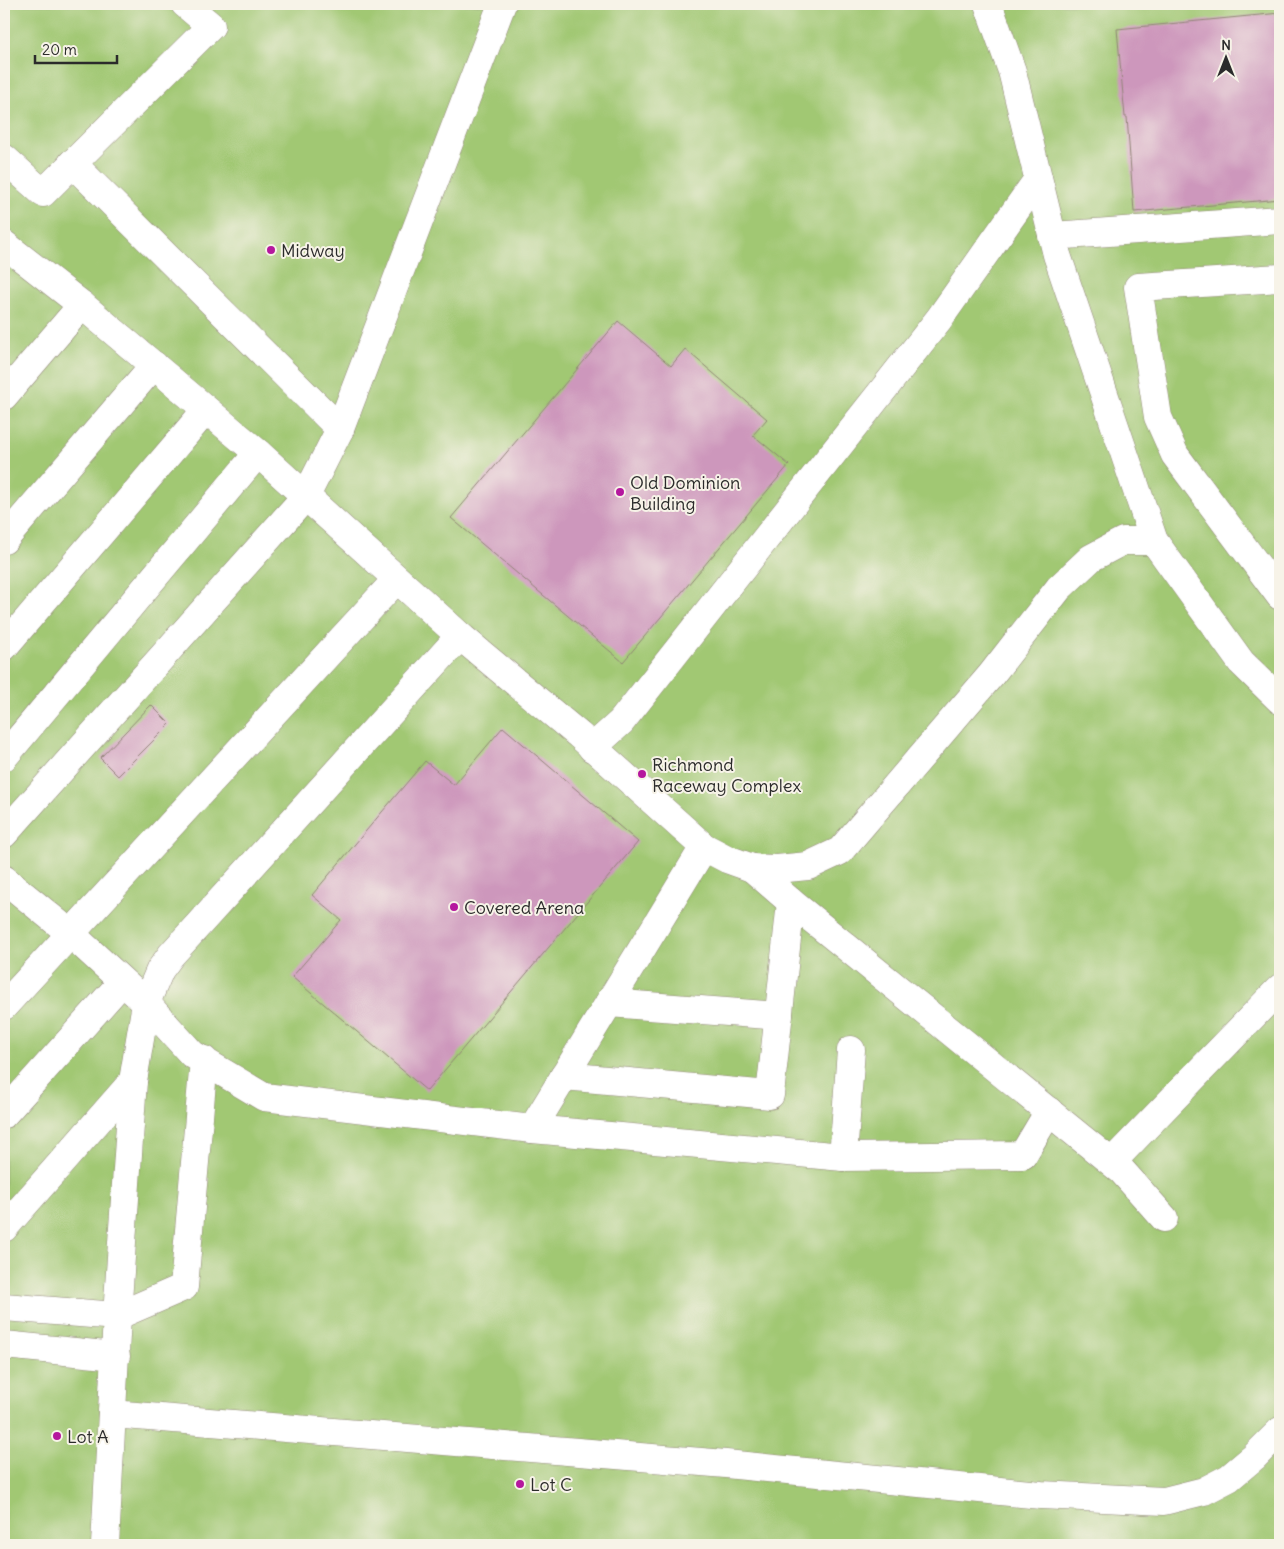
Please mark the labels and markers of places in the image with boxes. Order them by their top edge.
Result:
place label: Midway [281,239,345,262]
marker: Midway [265,244,277,256]
place label: Old Dominion Building [630,471,741,515]
marker: Old Dominion Building [614,486,626,498]
place label: Richmond Raceway Complex [652,753,801,797]
marker: Richmond Raceway Complex [636,768,648,780]
place label: Covered Arena [464,896,584,919]
marker: Covered Arena [448,901,460,913]
place label: Lot A [67,1425,108,1448]
marker: Lot A [51,1430,63,1442]
place label: Lot C [530,1473,572,1496]
marker: Lot C [514,1478,526,1490]

